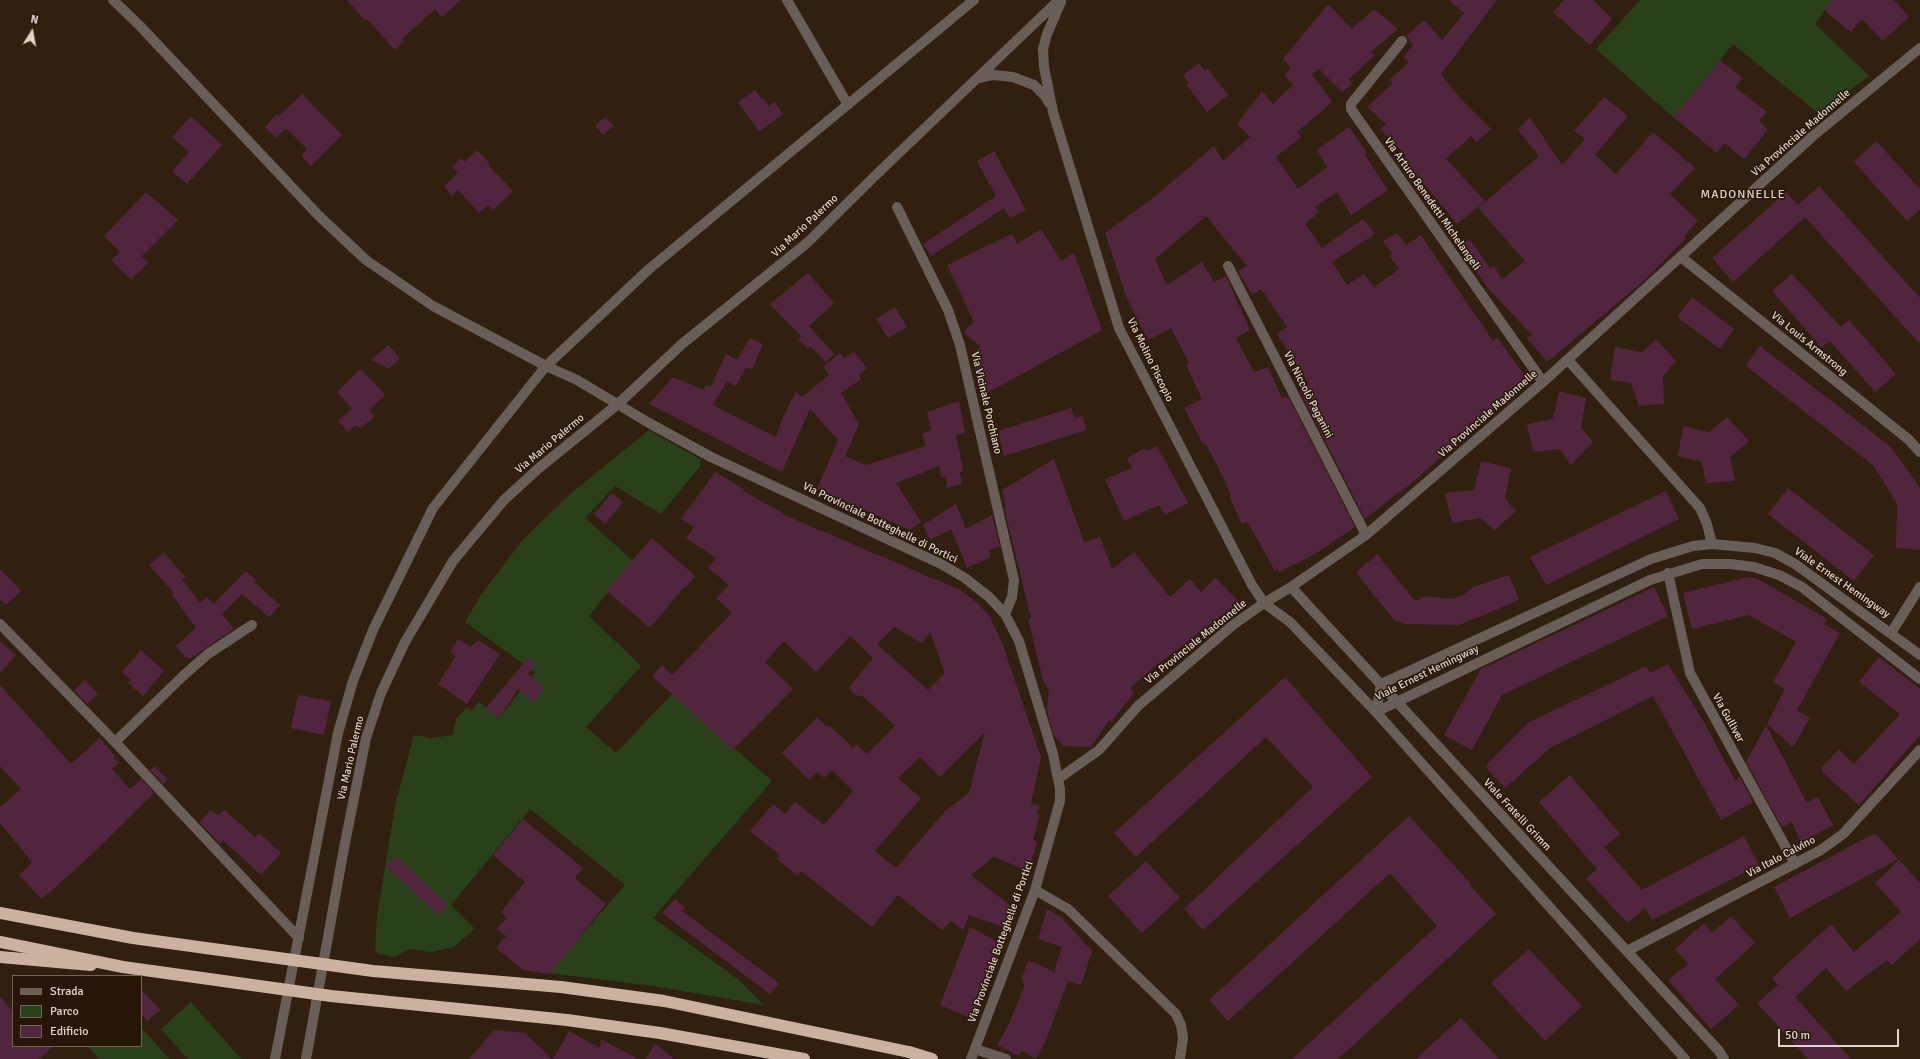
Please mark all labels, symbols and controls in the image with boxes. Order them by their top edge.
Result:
north arrow [12,12,52,52]
text: N [29,13,39,27]
street label: Via Provinciale Madonnelle [1749,86,1853,180]
street label: Via Arturo Benedetti Michelangeli [1381,135,1483,273]
district label: MADONNELLE [1701,188,1785,202]
street label: Via Mario Palermo [769,192,841,260]
street label: Via Louis Armstrong [1768,309,1850,379]
street label: Via Molino Piscopio [1124,316,1176,404]
street label: Via Niccolò Paganini [1280,349,1336,441]
street label: Via Vicinale Porchiano [968,351,1004,455]
street label: Via Provinciale Madonnelle [1436,367,1540,461]
street label: Via Mario Palermo [513,411,587,477]
street label: Via Provinciale Botteghelle di Portici [800,480,960,566]
street label: Viale Ernest Hemingway [1792,545,1892,621]
street label: Via Provinciale Madonnelle [1143,597,1249,687]
street label: Viale Ernest Hemingway [1373,642,1481,704]
street label: Via Gulliver [1709,691,1747,745]
street label: Via Mario Palermo [335,715,367,801]
street label: Viale Fratelli Grimm [1480,776,1554,854]
street label: Via Italo Calvino [1744,833,1818,881]
street label: Via Provinciale Botteghelle di Portici [966,860,1036,1024]
legend [12,975,142,1047]
text: Strada [50,984,84,999]
text: Parco [50,1004,79,1019]
scale bar [1780,1021,1901,1047]
text: Edificio [50,1024,88,1039]
text: 50 m [1785,1028,1810,1043]

